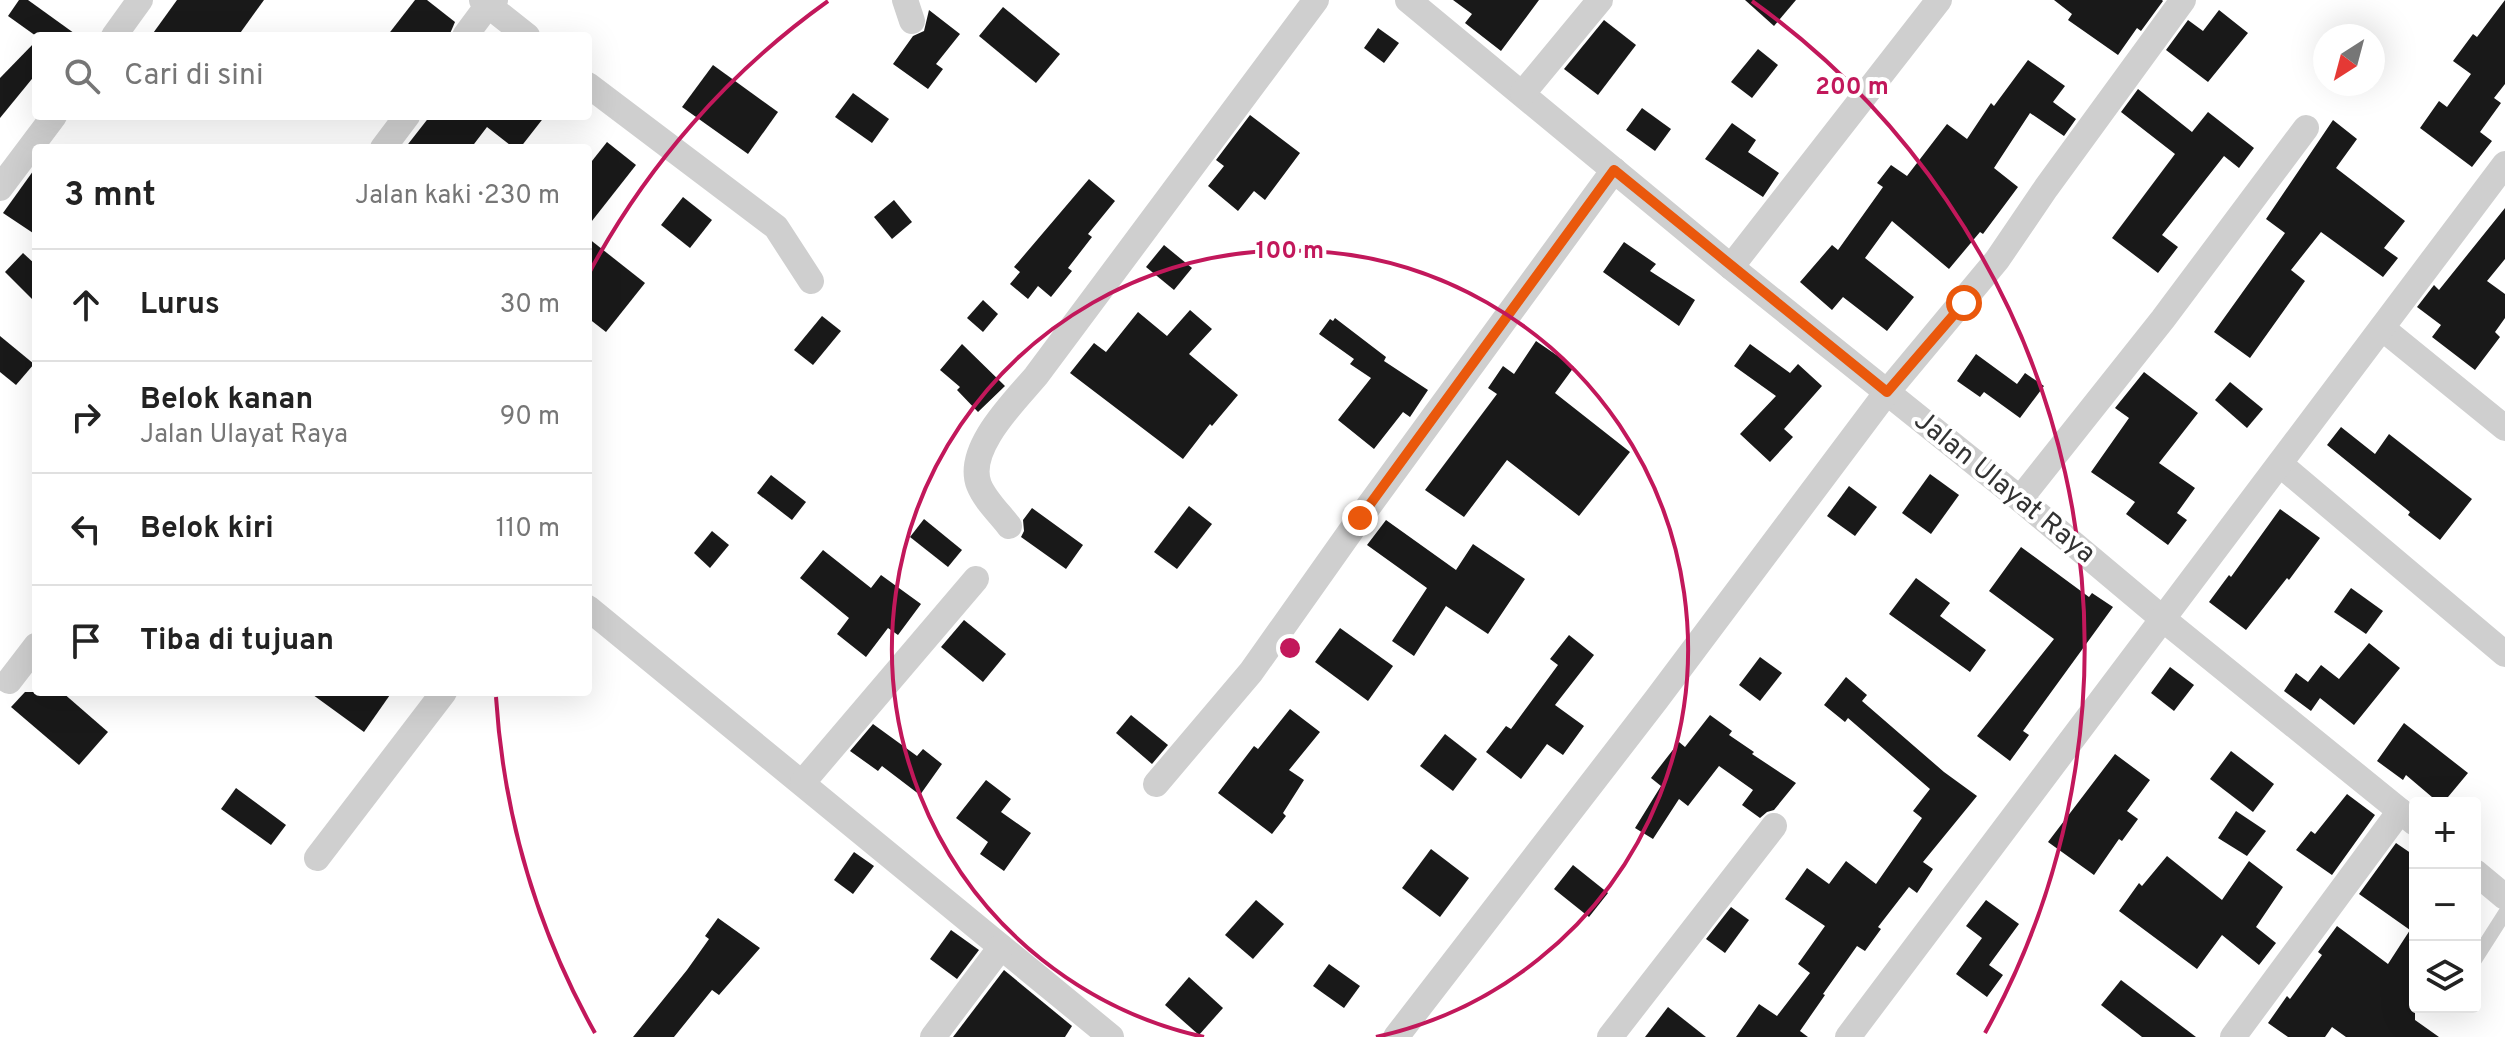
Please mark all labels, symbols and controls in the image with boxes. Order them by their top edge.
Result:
north arrow [2313,24,2385,96]
search box [32,32,592,120]
icon: search [60,54,104,98]
text: Cari di sini [124,58,264,95]
text: 200 m [1815,73,1889,103]
text: 3 mnt [64,175,156,218]
text: Jalan kaki · 230 m [355,180,560,213]
text: 100 m [1256,237,1324,267]
icon: ahead [64,283,108,327]
route start [1946,285,1982,321]
text: Lurus [140,287,220,324]
text: 30 m [500,289,560,322]
text: Belok kanan [140,382,313,419]
icon: right [64,395,108,439]
text: 90 m [500,401,560,434]
street label: Jalan Ulayat Raya [1906,404,2102,572]
text: Jalan Ulayat Raya [140,419,348,452]
route end [1342,500,1378,536]
icon: left [64,507,108,551]
text: Belok kiri [140,511,274,548]
text: 110 m [496,513,560,546]
icon: arrive [64,619,108,663]
text: Tiba di tujuan [140,623,334,660]
centre of rings [1276,634,1304,662]
map controls [2409,797,2481,1013]
button: + [2409,797,2481,869]
button: − [2409,869,2481,941]
button: layers [2409,941,2481,1013]

